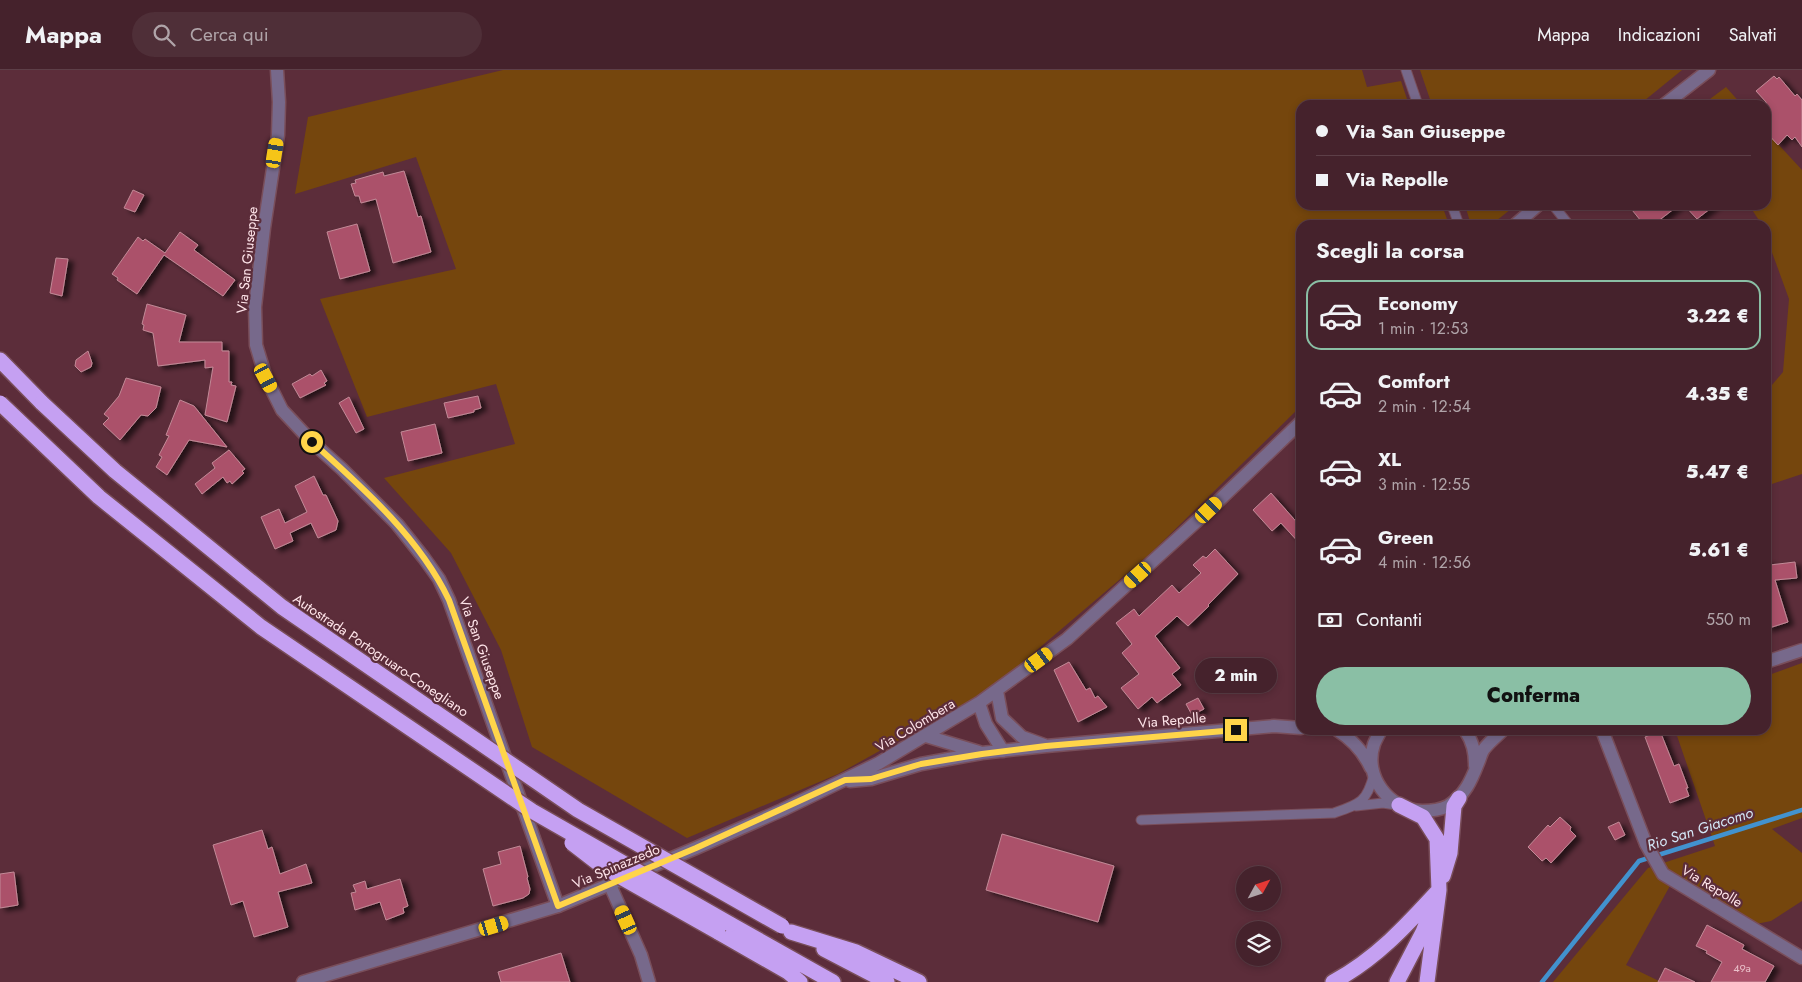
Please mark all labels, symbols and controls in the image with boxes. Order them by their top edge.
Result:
search box [132,12,482,57]
text: Mappa [25,17,102,52]
icon: search [150,21,178,49]
text: Cerca qui [190,21,269,48]
text: Mappa [1537,22,1590,48]
text: Indicazioni [1618,22,1701,48]
text: Salvati [1729,22,1777,48]
text: Via San Giuseppe [1346,118,1505,145]
car [265,137,284,169]
text: Via Repolle [1346,166,1448,193]
street label: Via San Giuseppe [231,205,263,315]
text: Scegli la corsa [1316,234,1464,266]
text: Economy [1378,290,1458,317]
icon: car [1318,293,1363,338]
text: 3.22 € [1686,302,1749,329]
text: 1 min · 12:53 [1378,317,1468,340]
car [252,361,279,395]
text: Comfort [1378,368,1450,395]
icon: car [1318,371,1363,416]
text: 4.35 € [1685,380,1749,407]
text: 2 min · 12:54 [1378,395,1471,418]
route start [301,431,323,453]
text: XL [1378,446,1401,473]
icon: car [1318,449,1363,494]
text: 5.47 € [1686,458,1749,485]
text: 3 min · 12:55 [1378,473,1470,496]
car [1193,494,1225,526]
text: Green [1378,524,1434,551]
icon: car [1318,527,1363,572]
text: 5.61 € [1688,536,1749,563]
text: 4 min · 12:56 [1378,551,1471,574]
car [1121,559,1154,591]
street label: Autostrada Portogruaro-Conegliano [289,589,473,722]
street label: Via San Giuseppe [454,594,510,702]
icon: cash [1316,606,1344,634]
text: Contanti [1356,606,1423,633]
text: 550 m [1706,608,1751,631]
car [1022,645,1055,675]
callout: 2 min [1195,658,1277,692]
text: 2 min [1215,664,1257,687]
button: Conferma [1316,667,1751,725]
street label: Via Colombera [871,693,959,757]
street label: Via Repolle [1137,707,1207,733]
route end [1225,719,1247,741]
water label: Rio San Giacomo [1644,801,1756,857]
street label: Via Spinazzedo [569,838,663,893]
street label: Via Repolle [1678,860,1746,912]
north arrow [1236,866,1281,911]
map controls [1236,866,1281,966]
car [613,903,638,937]
car [477,914,510,938]
button: layers [1236,921,1281,966]
house number: 49a [1733,960,1751,976]

